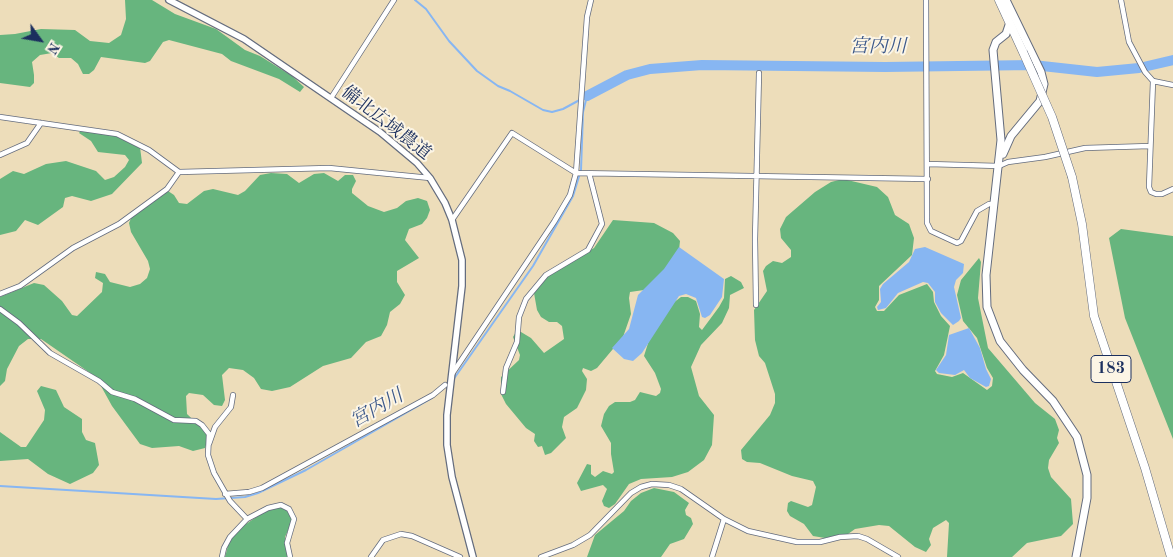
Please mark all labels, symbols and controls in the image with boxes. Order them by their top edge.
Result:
north arrow [15,15,65,65]
water label: 宮内川 [850,36,906,58]
text: N [44,40,61,56]
street label: 備北広域農道 [337,81,435,165]
road number: 183 [1091,356,1131,382]
water label: 宮内川 [347,385,407,433]

